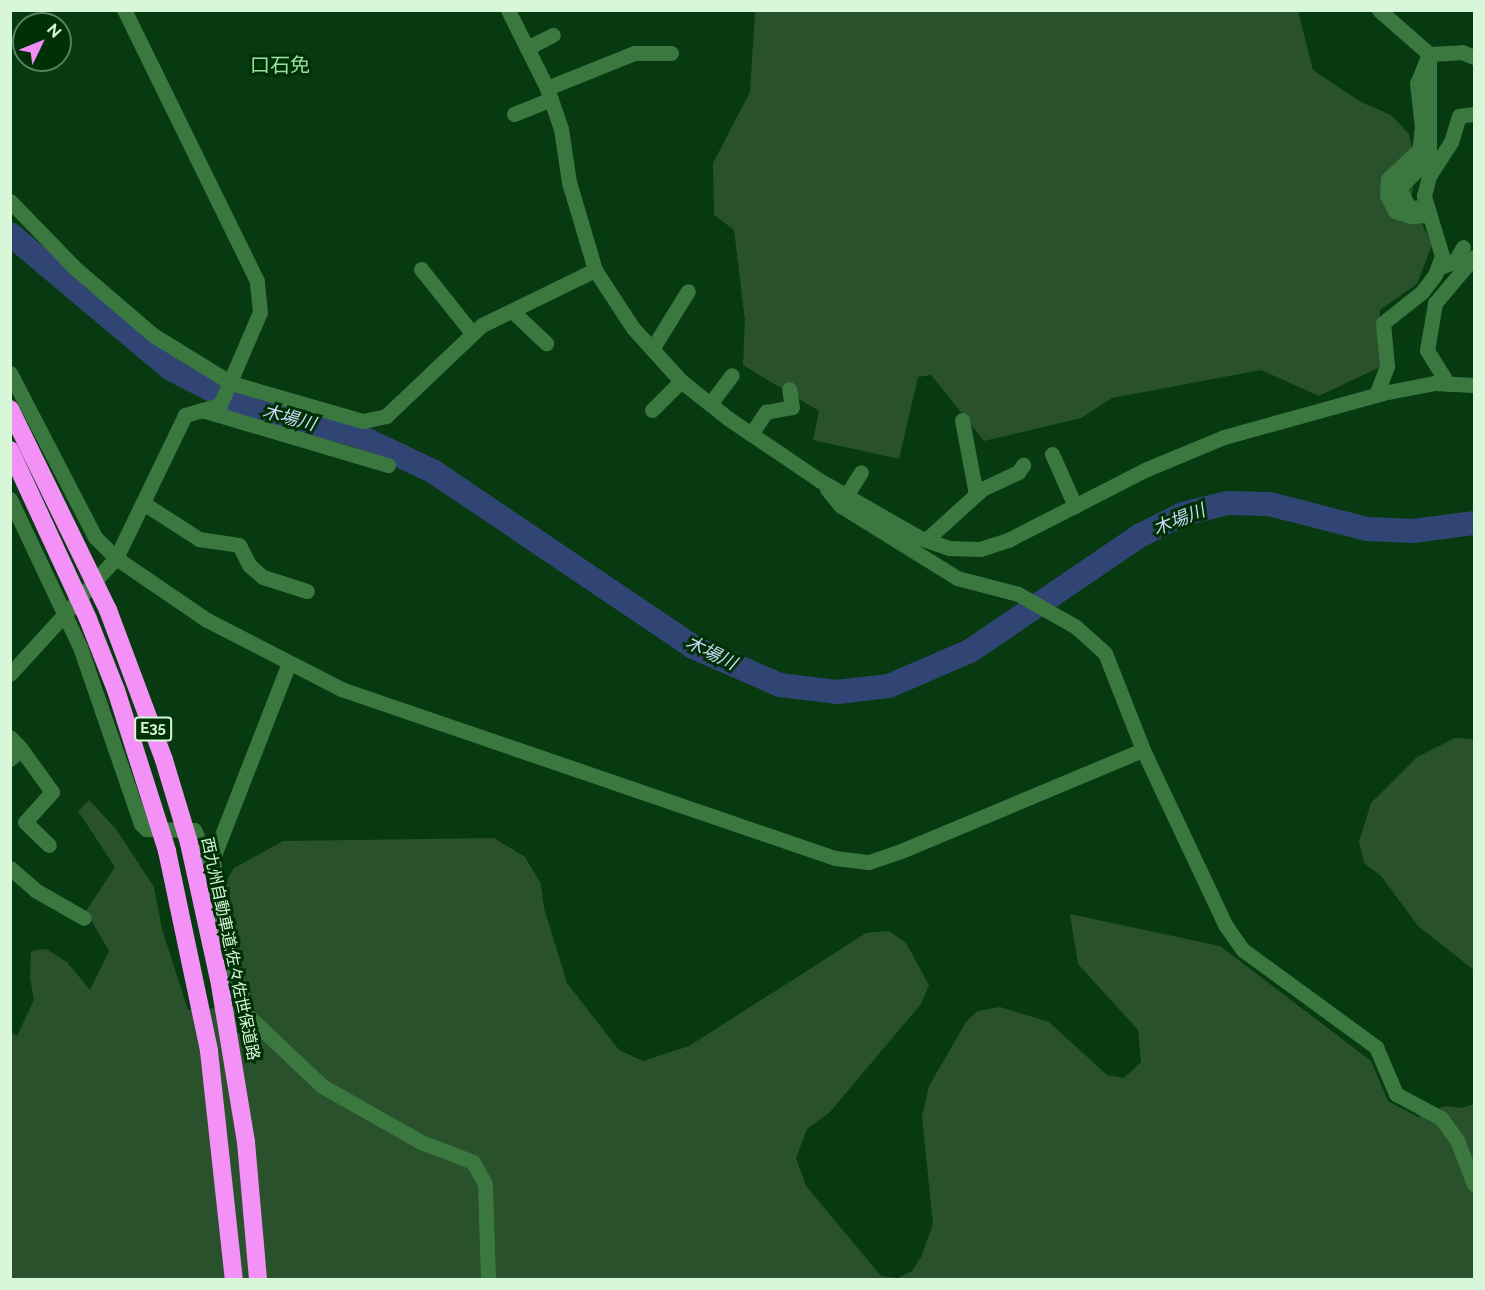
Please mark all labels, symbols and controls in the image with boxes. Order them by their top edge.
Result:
north arrow [12,12,72,72]
text: N [43,20,65,42]
district label: 口石免 [250,53,310,77]
water label: 木場川 [260,401,318,435]
water label: 木場川 [1150,500,1208,540]
water label: 木場川 [682,631,740,675]
road number: E35 [134,717,172,741]
street label: 西九州自動車道;佐々佐世保道路 [197,836,263,1062]

